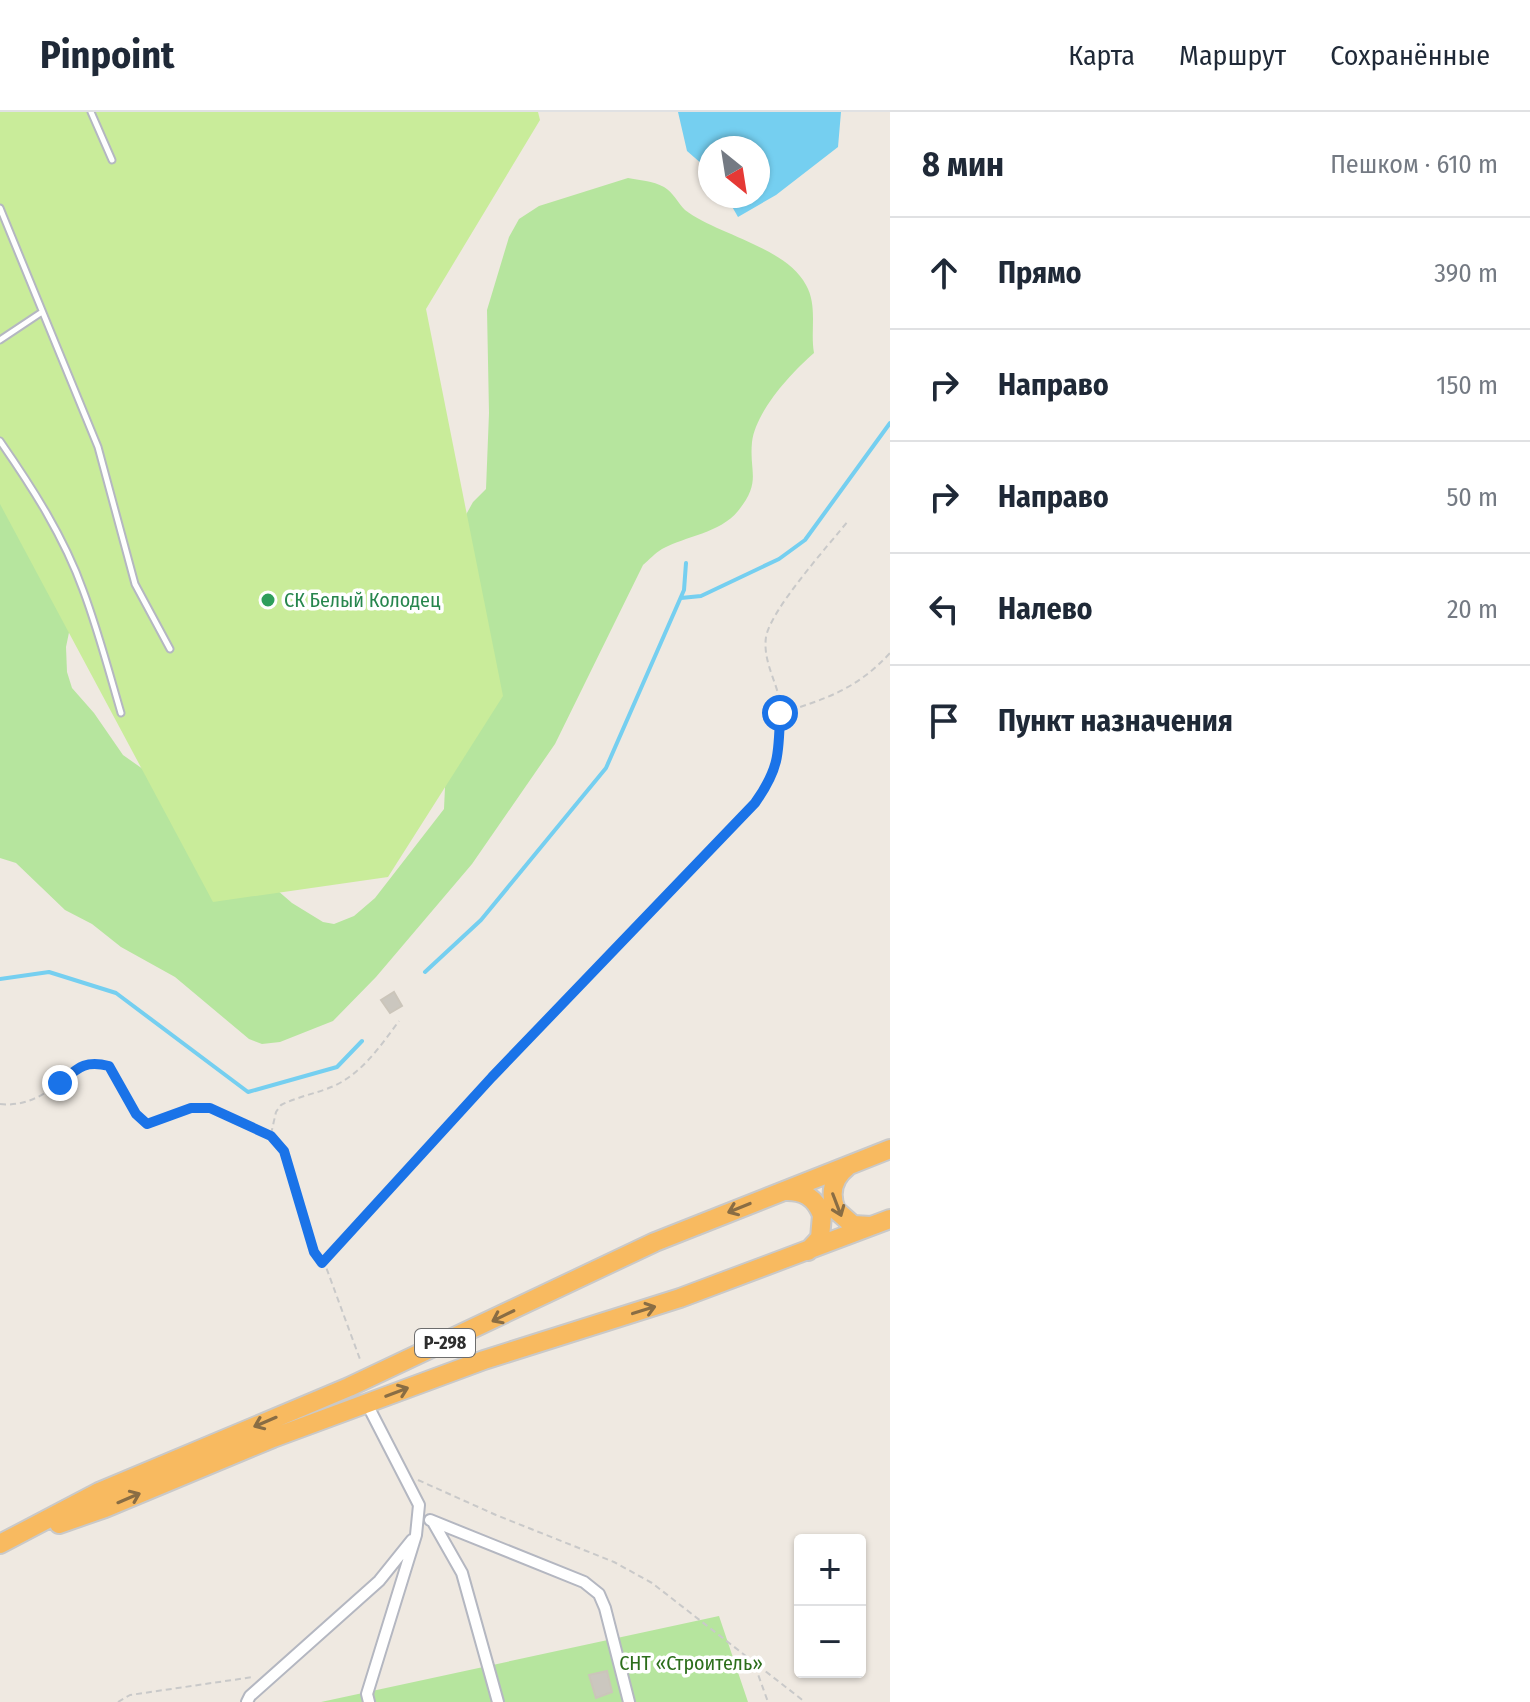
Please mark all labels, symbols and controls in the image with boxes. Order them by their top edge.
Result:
text: Pinpoint [40,32,174,78]
text: Карта [1068,39,1135,72]
text: Маршрут [1179,39,1286,72]
text: Сохранённые [1330,39,1490,72]
north arrow [698,136,770,208]
text: 8 мин [922,144,1004,185]
text: Пешком · 610 m [1330,149,1498,180]
icon: ahead [922,251,966,295]
text: Прямо [998,255,1082,291]
text: 390 m [1434,258,1498,289]
icon: right [922,363,966,407]
text: Направо [998,367,1109,403]
text: 150 m [1436,370,1498,401]
icon: right [922,475,966,519]
text: Направо [998,479,1109,515]
text: 50 m [1446,482,1498,513]
icon: left [922,587,966,631]
place label: СК Белый Колодец [284,588,441,612]
marker: СК Белый Колодец [259,591,277,609]
text: Налево [998,591,1093,627]
text: 20 m [1447,594,1498,625]
route start [762,695,798,731]
icon: arrive [922,699,966,743]
text: Пункт назначения [998,703,1233,739]
route end [42,1065,78,1101]
one-way arrow [831,1192,845,1217]
one-way arrow [727,1202,752,1216]
one-way arrow [631,1301,656,1316]
one-way arrow [491,1309,515,1324]
road number: Р-298 [415,1329,475,1357]
one-way arrow [384,1384,409,1398]
one-way arrow [253,1416,278,1431]
one-way arrow [117,1489,141,1504]
map controls [794,1534,866,1678]
button: + [794,1534,866,1606]
button: − [794,1606,866,1678]
park label: СНТ «Строитель» [619,1651,763,1675]

